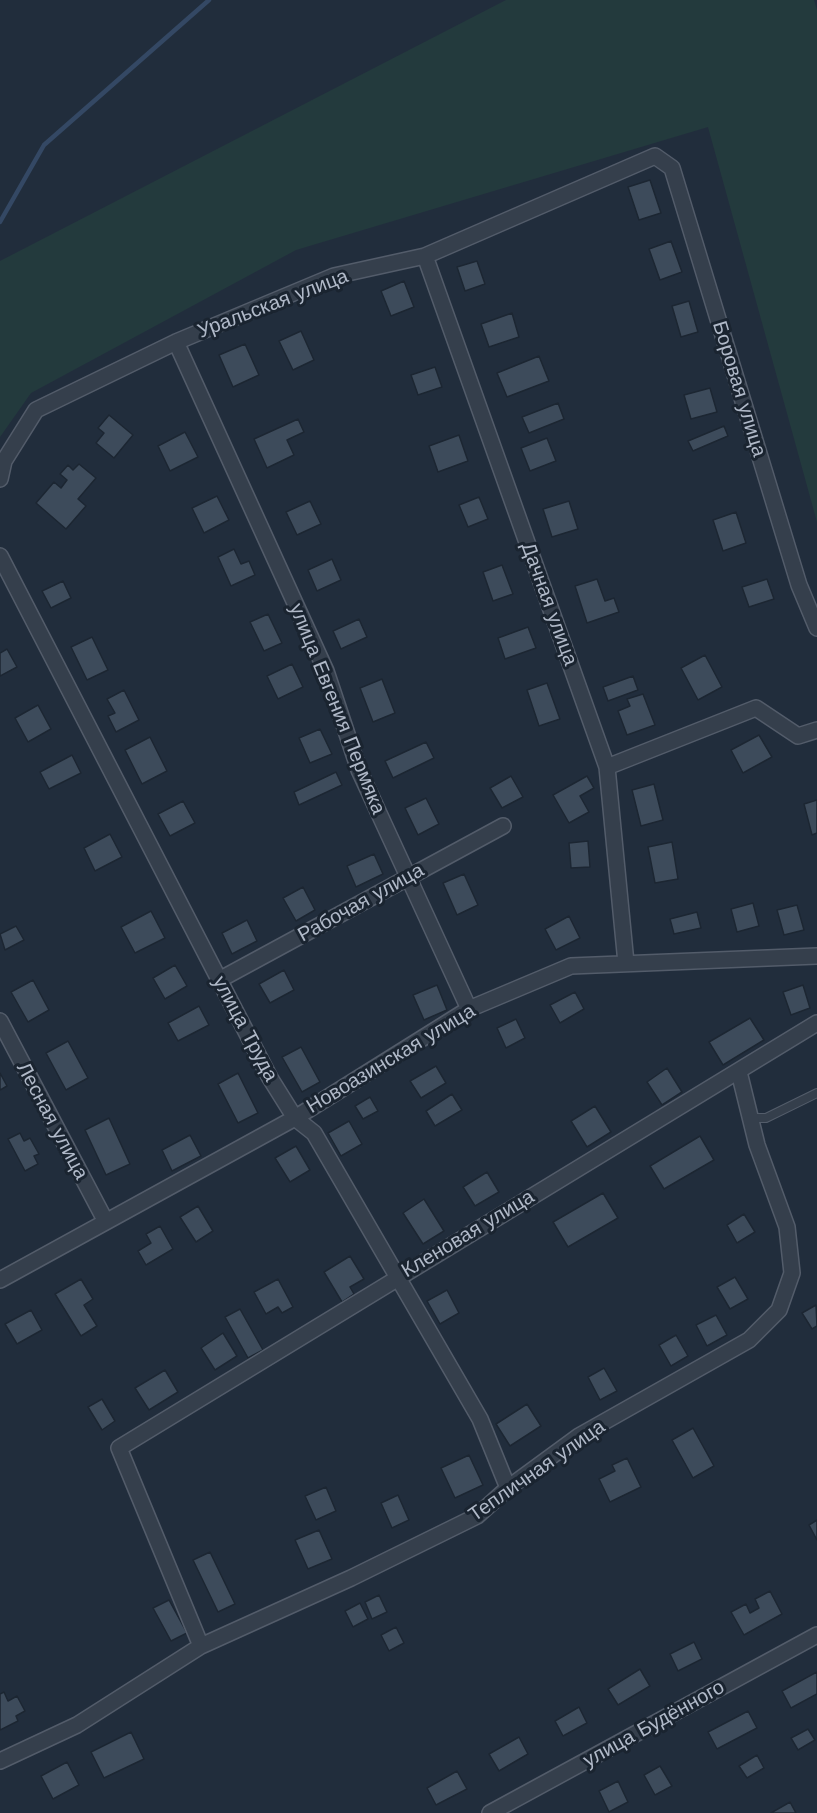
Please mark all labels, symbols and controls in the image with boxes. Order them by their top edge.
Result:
street label: Уральская улица [194,264,352,344]
street label: Боровая улица [707,318,771,460]
street label: Дачная улица [516,539,582,669]
street label: улица Евгения Пермяка [284,600,390,818]
street label: Рабочая улица [294,859,428,947]
street label: улица Труда [207,972,283,1086]
street label: Новоазинская улица [302,999,480,1119]
street label: Лесная улица [11,1058,93,1184]
street label: Кленовая улица [397,1185,539,1283]
street label: Тепличная улица [464,1415,610,1527]
street label: улица Будённого [579,1675,729,1773]

